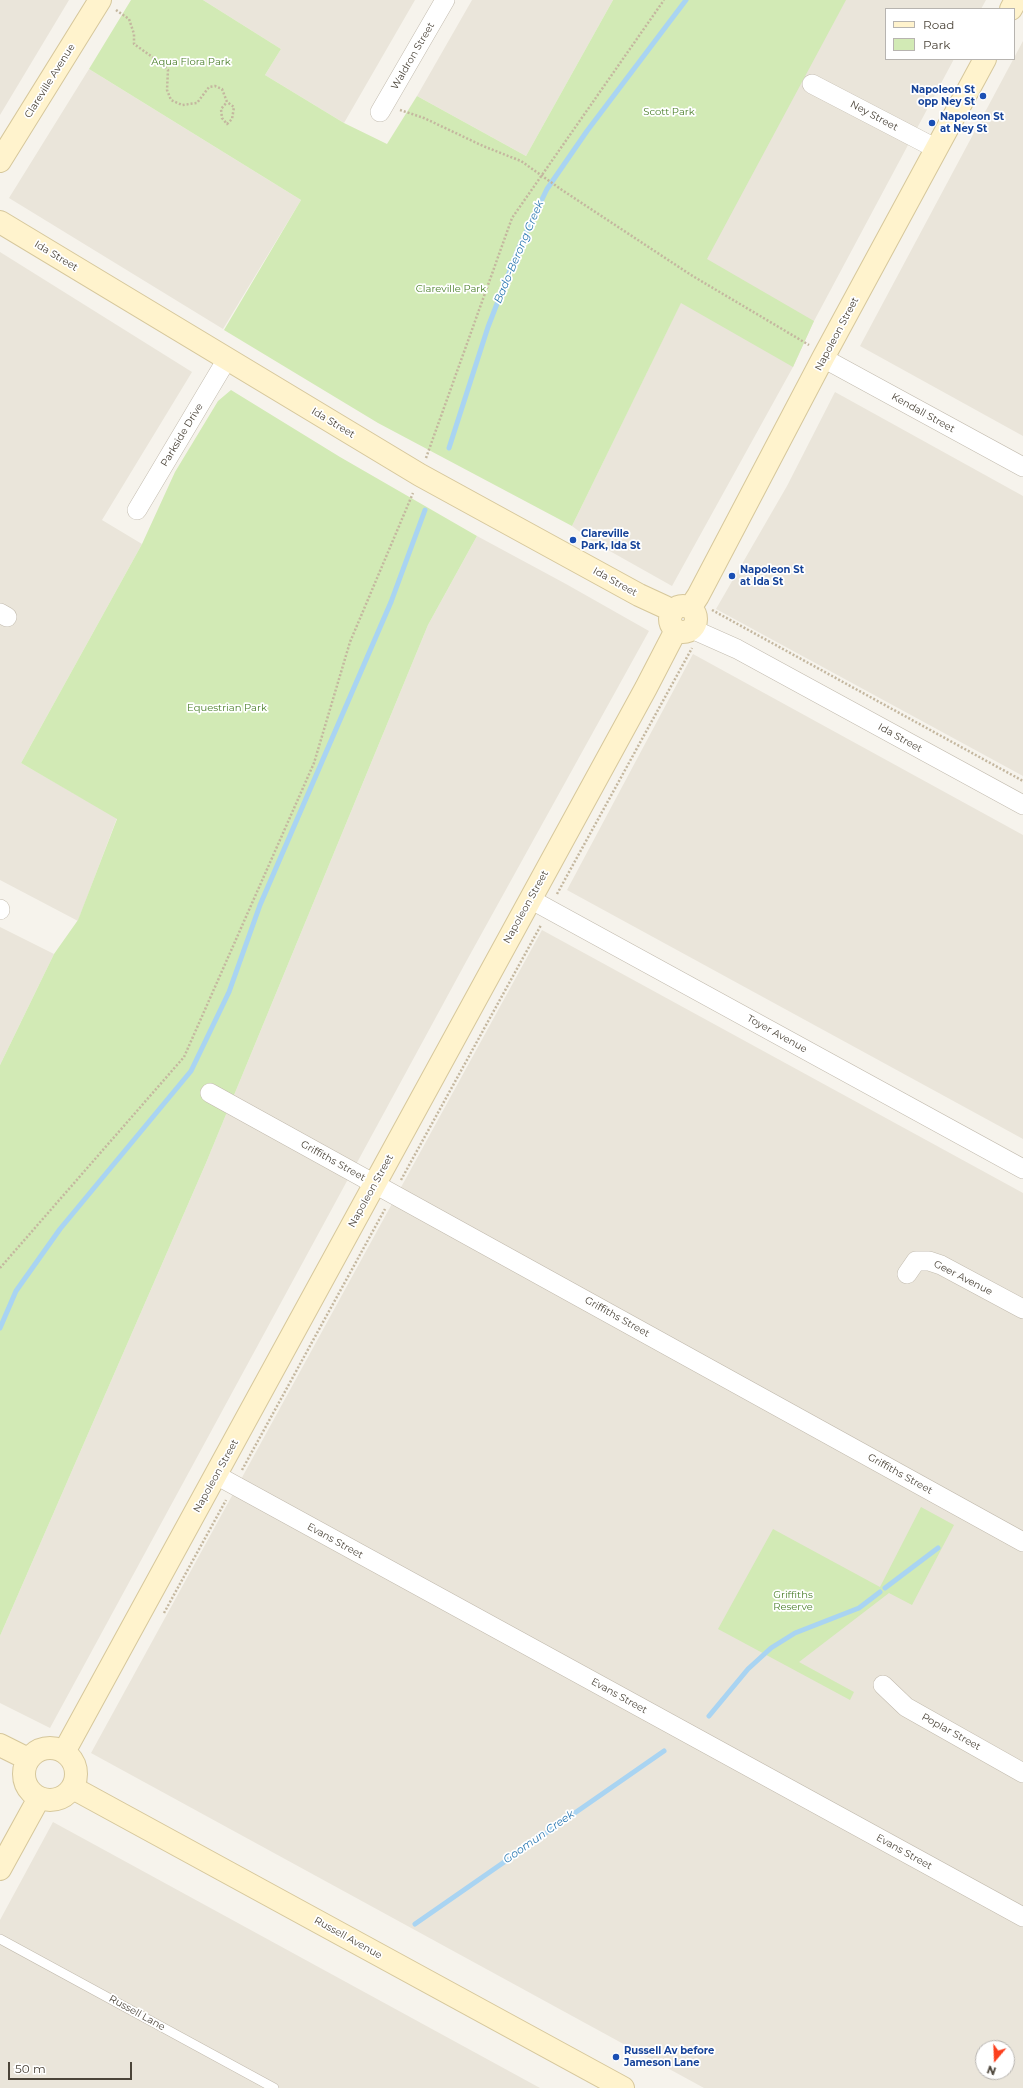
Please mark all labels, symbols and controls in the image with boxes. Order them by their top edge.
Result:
legend [885,8,1015,60]
text: Road [923,17,954,32]
street label: Waldron Street [389,20,437,92]
text: Park [923,37,950,52]
street label: Clareville Avenue [22,42,78,120]
park label: Aqua Flora Park [151,56,231,68]
place label: Napoleon St opp Ney St [911,84,975,108]
marker: Napoleon St opp Ney St [978,91,988,101]
street label: Ney Street [848,98,900,134]
park label: Scott Park [643,106,695,118]
place label: Napoleon St at Ney St [940,111,1004,134]
marker: Napoleon St at Ney St [927,118,937,128]
water label: Bado-Berong Creek [491,199,547,305]
street label: Ida Street [32,238,80,274]
park label: Clareville Park [416,283,486,295]
street label: Napoleon Street [813,295,861,373]
street label: Kendall Street [889,391,957,435]
street label: Parkside Drive [158,401,206,469]
street label: Ida Street [309,405,357,441]
place label: Clareville Park, Ida St [581,528,641,552]
marker: Clareville Park, Ida St [568,535,578,545]
place label: Napoleon St at Ida St [740,564,804,588]
street label: Ida Street [591,565,639,599]
marker: Napoleon St at Ida St [727,571,737,581]
park label: Equestrian Park [187,702,267,714]
street label: Ida Street [876,721,924,755]
street label: Napoleon Street [501,868,551,946]
street label: Toyer Avenue [745,1013,809,1055]
street label: Griffiths Street [298,1138,368,1184]
street label: Napoleon Street [346,1152,396,1230]
street label: Geer Avenue [932,1258,994,1298]
street label: Griffiths Street [582,1294,652,1340]
street label: Napoleon Street [191,1437,241,1515]
street label: Griffiths Street [865,1451,935,1497]
street label: Evans Street [305,1521,365,1561]
park label: Griffiths Reserve [773,1589,813,1612]
street label: Evans Street [589,1676,649,1716]
street label: Poplar Street [919,1711,983,1753]
water label: Goomun Creek [501,1808,577,1866]
street label: Evans Street [874,1832,934,1872]
street label: Russell Avenue [312,1914,384,1962]
street label: Russell Lane [107,1993,167,2033]
north arrow [975,2040,1015,2080]
place label: Russell Av before Jameson Lane [624,2045,714,2068]
marker: Russell Av before Jameson Lane [611,2052,621,2062]
scale bar [10,2054,134,2080]
text: 50 m [15,2061,46,2076]
text: N [985,2062,998,2078]

